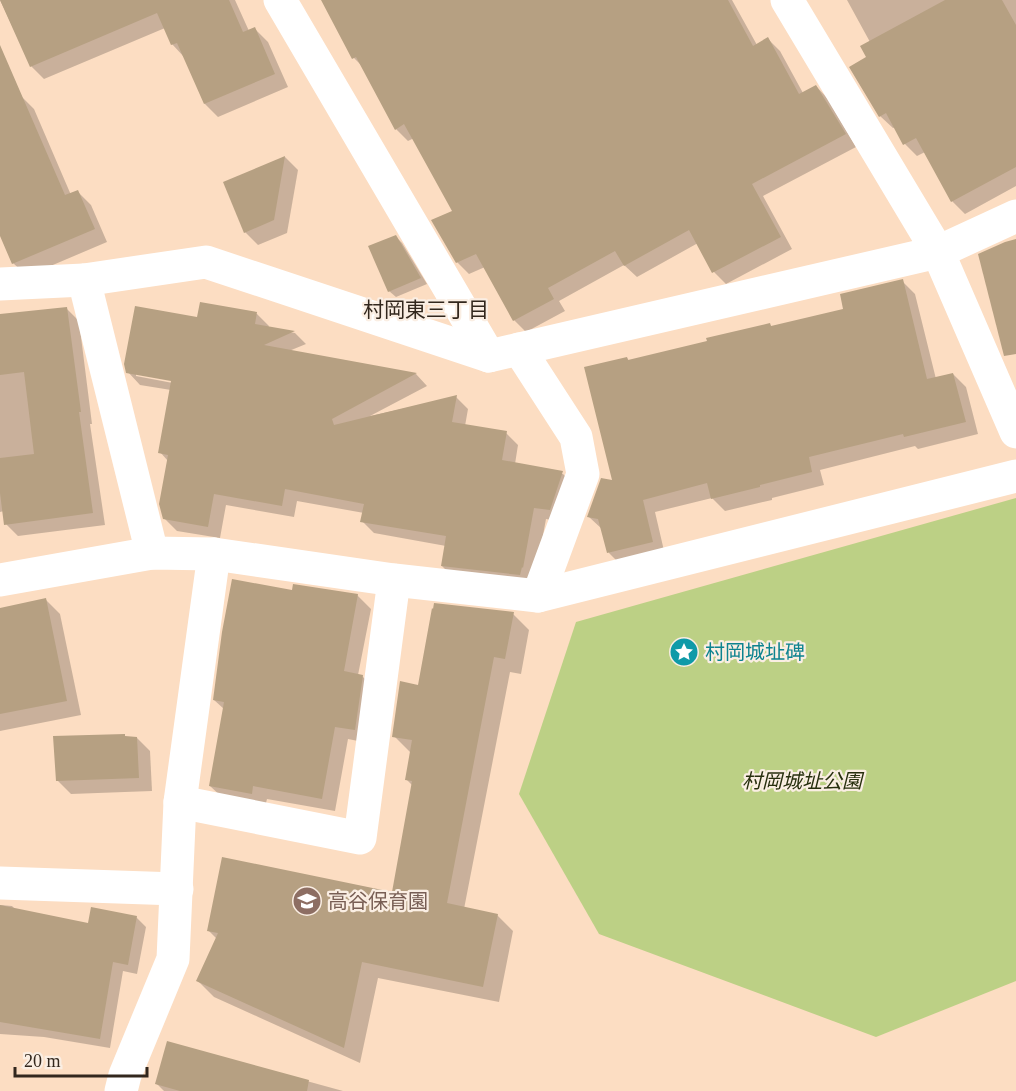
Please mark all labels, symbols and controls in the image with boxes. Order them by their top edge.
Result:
district label: 村岡東三丁目 [363,298,489,322]
place icon: 村岡城址碑 [668,636,700,668]
place label: 村岡城址碑 [705,641,805,663]
park label: 村岡城址公園 [742,770,865,792]
school or university icon: 高谷保育園 [291,885,323,917]
place label: 高谷保育園 [328,890,428,912]
scale bar [15,1040,147,1078]
text: 20 m [24,1051,61,1071]

